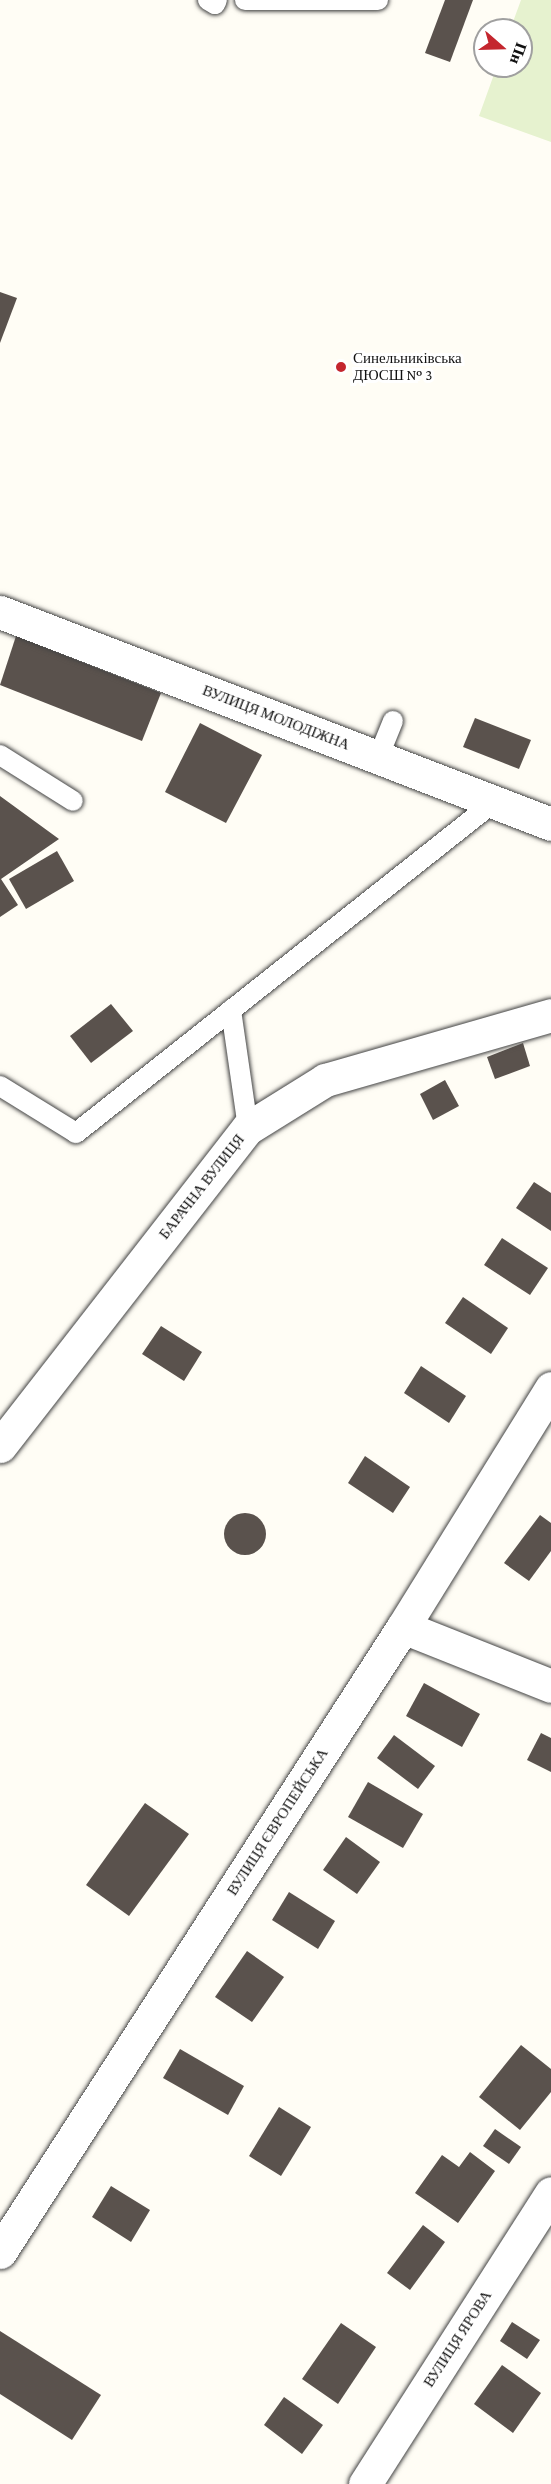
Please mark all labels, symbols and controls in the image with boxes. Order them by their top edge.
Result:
north arrow [473,18,533,78]
text: Пн [507,41,530,67]
place label: Синельниківська ДЮСШ № 3 [353,349,462,384]
marker: Синельниківська ДЮСШ № 3 [334,360,348,374]
street label: ВУЛИЦЯ МОЛОДІЖНА [200,682,352,754]
street label: БАРАЧНА ВУЛИЦЯ [156,1131,248,1243]
street label: ВУЛИЦЯ ЄВРОПЕЙСЬКА [224,1745,332,1899]
street label: ВУЛИЦЯ ЯРОВА [420,2287,496,2391]

